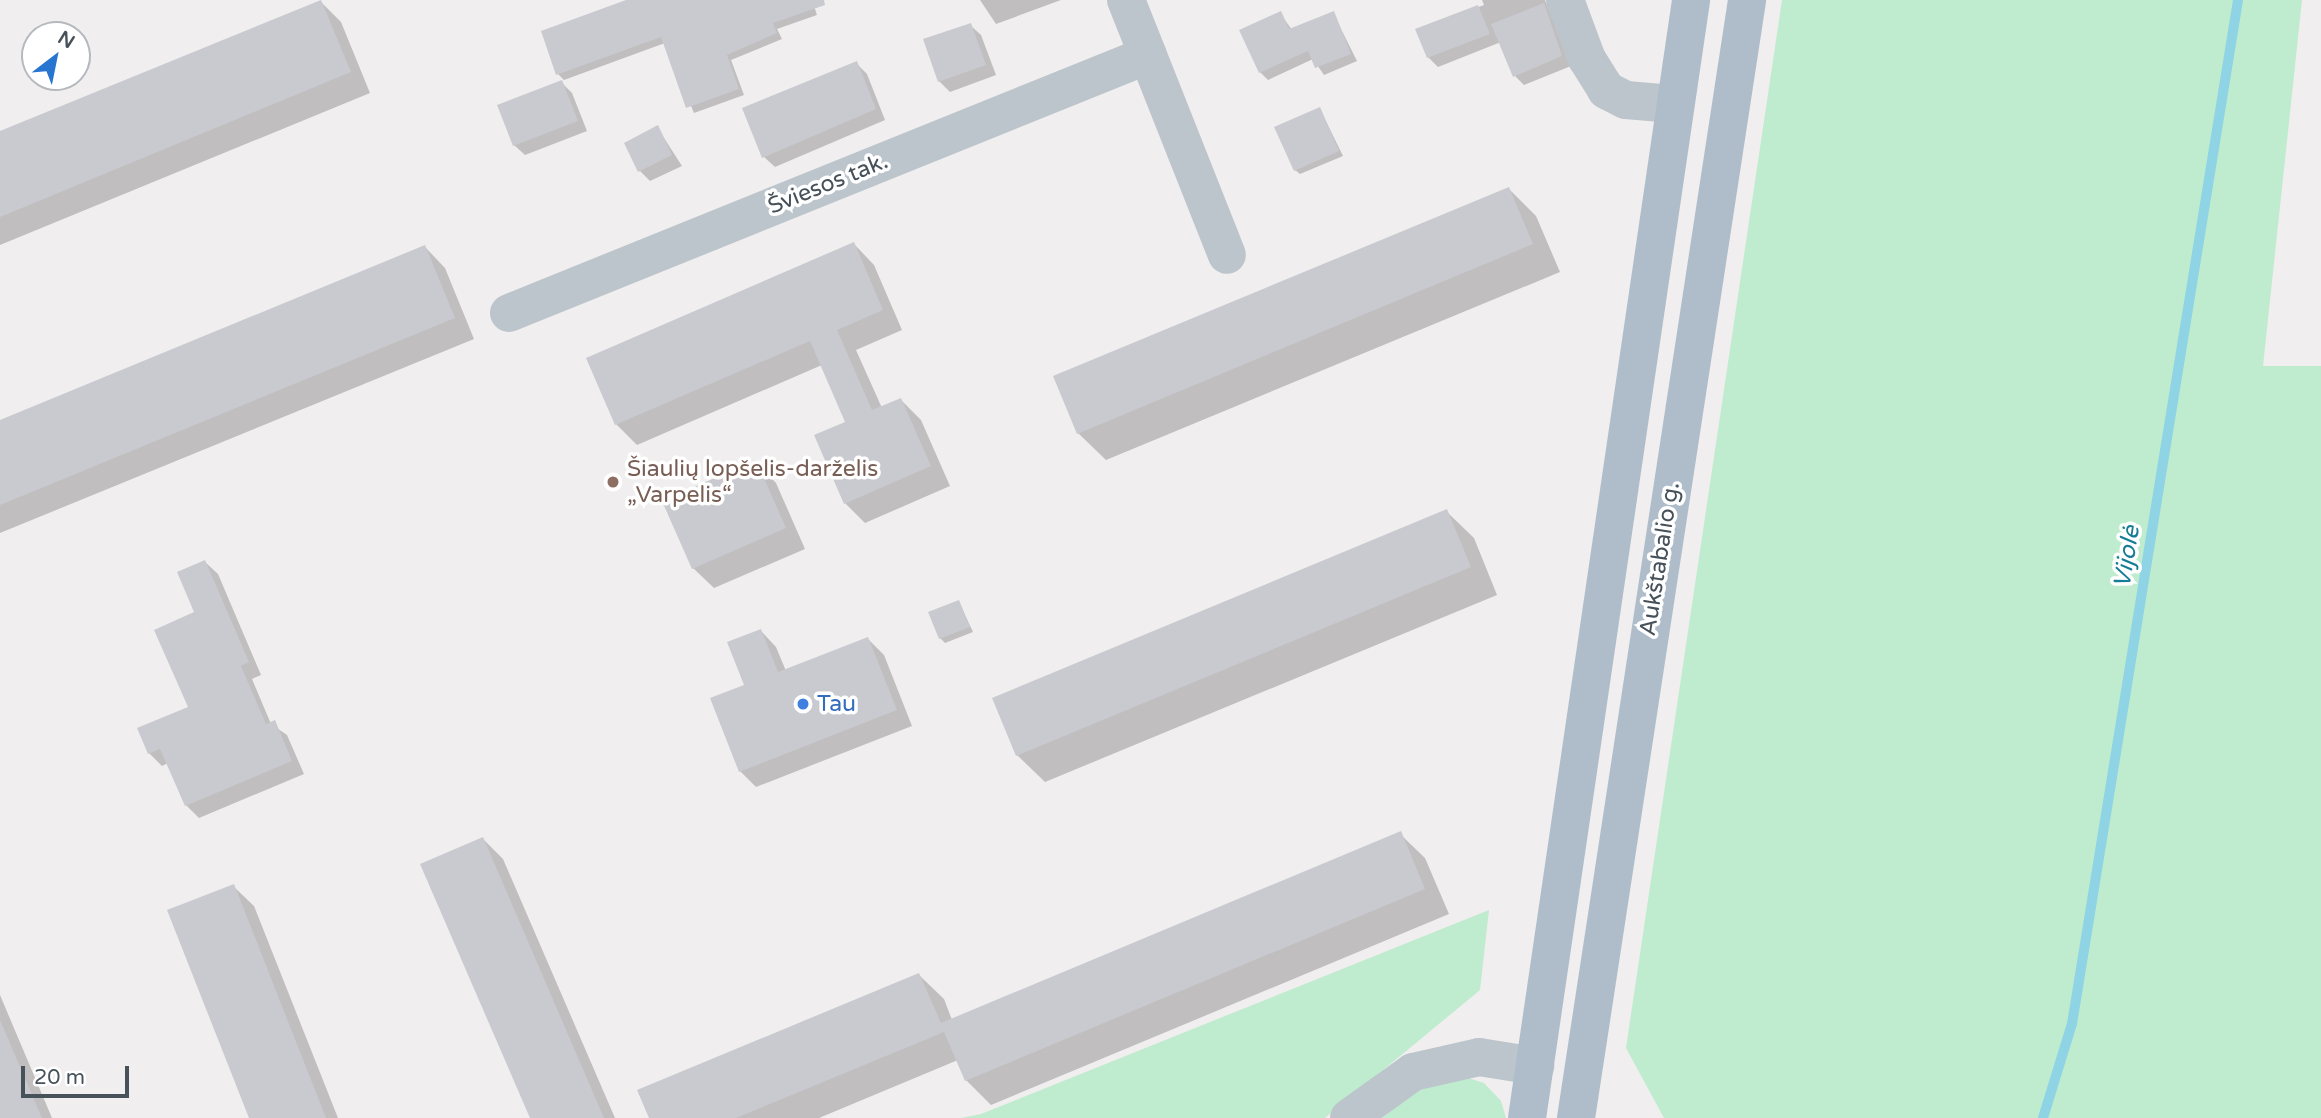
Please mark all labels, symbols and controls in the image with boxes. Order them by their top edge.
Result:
north arrow [21,21,91,91]
text: N [54,27,78,53]
street label: Šviesos tak. [764,147,892,221]
place label: Šiaulių lopšelis-darželis „Varpelis“ [627,455,878,509]
marker: Šiaulių lopšelis-darželis „Varpelis“ [605,474,621,490]
street label: Aukštabalio g. [1634,480,1686,638]
water label: Vijolė [2108,524,2146,590]
place label: Tau [817,690,856,718]
marker: Tau [795,696,811,712]
scale bar [24,1052,133,1096]
text: 20 m [34,1065,85,1090]

